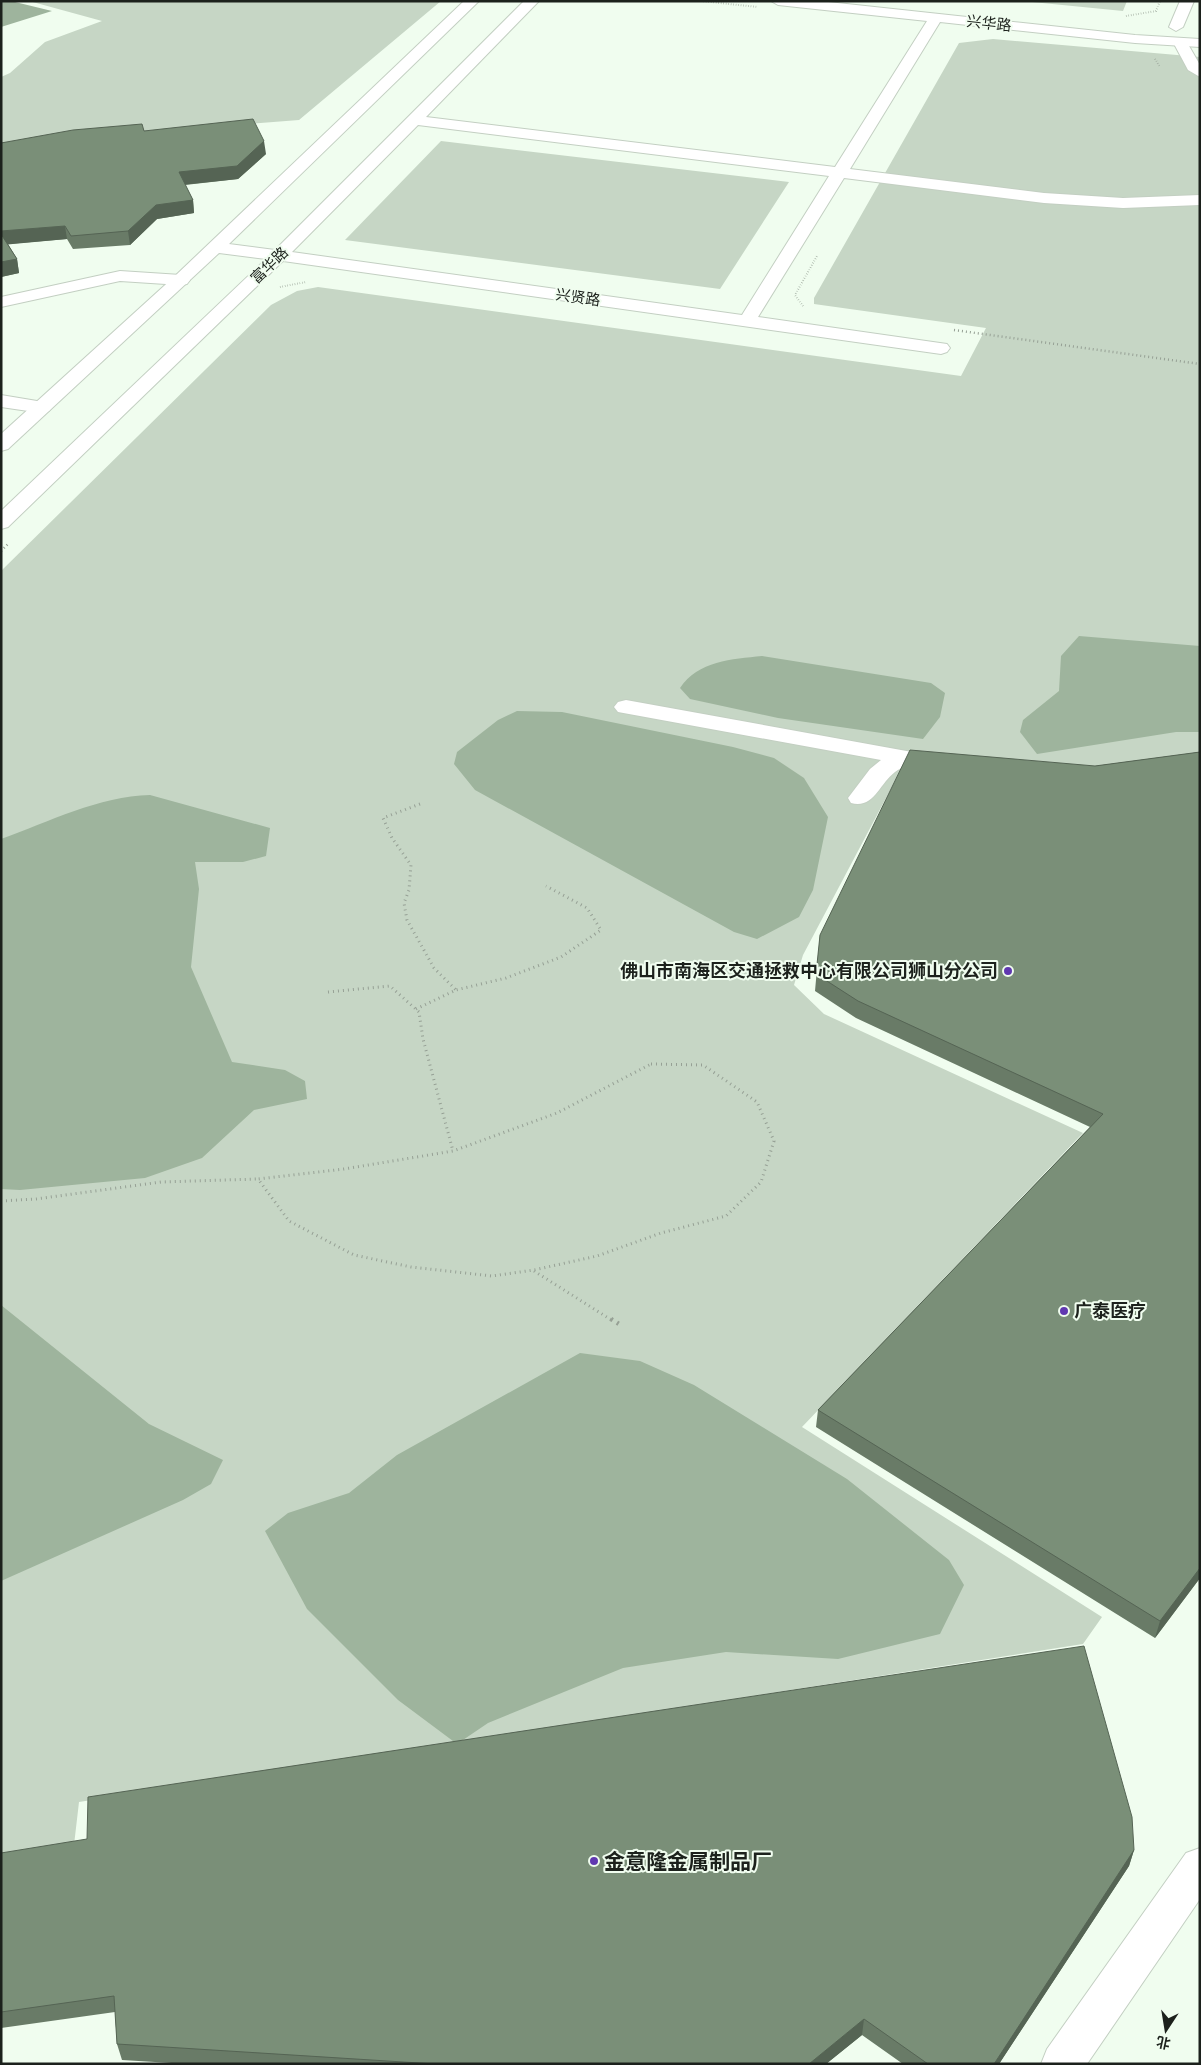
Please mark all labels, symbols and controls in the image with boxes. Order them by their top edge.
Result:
street label: 兴华路 [966,12,1012,34]
street label: 富华路 [247,243,291,287]
street label: 兴贤路 [555,285,601,309]
place label: 佛山市南海区交通拯救中心有限公司狮山分公司 [620,961,998,981]
marker: 佛山市南海区交通拯救中心有限公司狮山分公司 [1002,965,1014,977]
place label: 广泰医疗 [1074,1301,1146,1321]
marker: 广泰医疗 [1058,1305,1070,1317]
place label: 金意隆金属制品厂 [604,1850,772,1873]
marker: 金意隆金属制品厂 [588,1855,600,1867]
north arrow [1141,2005,1191,2055]
text: 北 [1155,2033,1172,2052]

